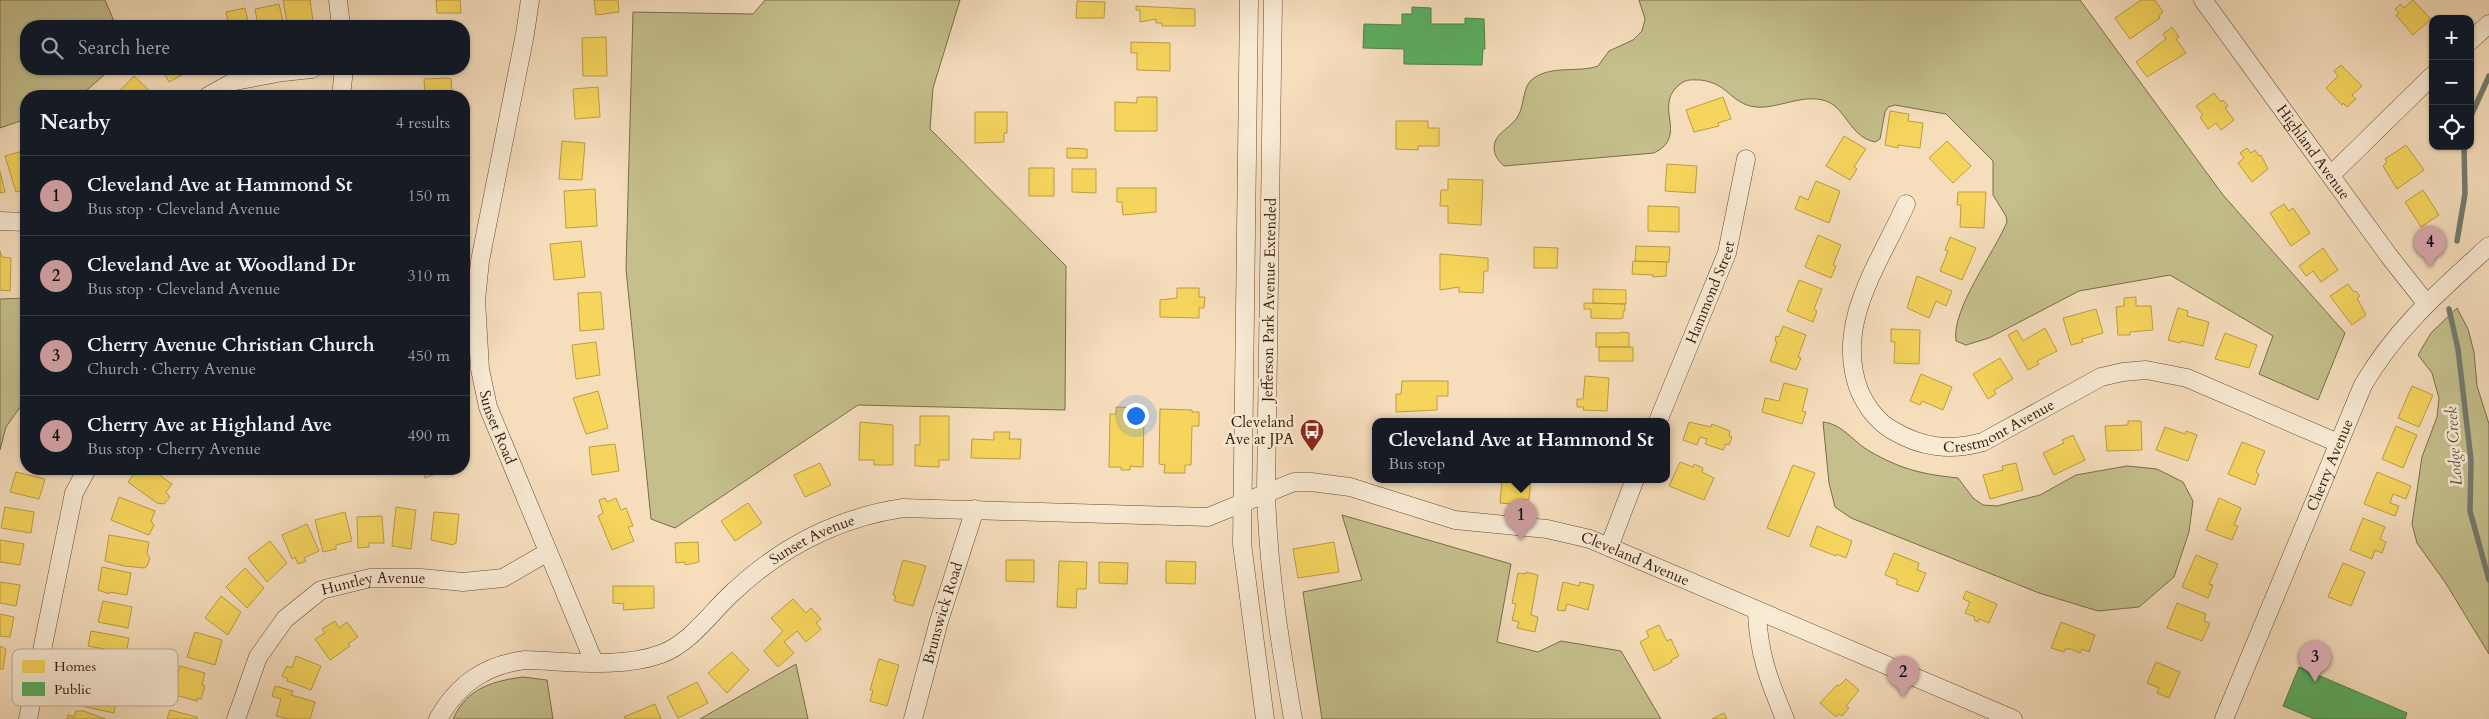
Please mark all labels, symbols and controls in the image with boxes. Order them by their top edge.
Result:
map controls [2429,15,2474,150]
button: + [2429,15,2474,60]
search box [20,20,470,75]
icon: search [38,34,66,62]
text: Search here [78,35,170,61]
button: − [2429,60,2474,105]
street label: Highland Avenue [2272,101,2355,204]
button: locate [2429,105,2474,150]
text: Nearby [40,108,111,137]
text: 4 results [396,112,450,134]
text: Cleveland Ave at Hammond St [87,172,352,198]
text: 1 [52,185,60,207]
text: 150 m [408,185,450,207]
text: Bus stop · Cleveland Avenue [87,198,280,220]
street label: Jefferson Park Avenue Extended [1257,198,1281,404]
pin: 4 [2414,226,2446,267]
street label: Hammond Street [1681,239,1739,347]
text: Cleveland Ave at Woodland Dr [87,252,355,278]
text: 2 [52,265,60,287]
text: 310 m [408,265,450,287]
text: Bus stop · Cleveland Avenue [87,278,280,300]
text: Cherry Avenue Christian Church [87,332,375,358]
text: 3 [52,345,60,367]
text: 450 m [408,345,450,367]
text: Church · Cherry Avenue [87,358,256,380]
street label: Sunset Road [475,388,521,467]
street label: Crestmont Avenue [1943,395,2058,457]
your location [1123,403,1149,429]
water label: Lodge Creek [2440,406,2468,486]
text: Cherry Ave at Highland Ave [87,412,332,438]
place label: Cleveland Ave at JPA [1225,412,1294,449]
street label: Cherry Avenue [2302,416,2358,514]
bus stop icon: Cleveland Ave at JPA [1299,418,1325,452]
popup [1372,418,1670,483]
text: 4 [52,425,60,447]
text: 490 m [408,425,450,447]
text: Cleveland Ave at Hammond St [1388,427,1654,453]
text: Bus stop · Cherry Avenue [87,438,261,460]
text: Bus stop [1388,453,1445,475]
pin: 1 [1505,499,1537,540]
street label: Sunset Avenue [765,510,858,569]
street label: Cleveland Avenue [1579,527,1693,590]
street label: Brunswick Road [918,559,967,666]
street label: Huntley Avenue [319,568,427,600]
pin: 3 [2299,641,2331,682]
legend [12,649,178,706]
pin: 2 [1887,656,1919,697]
text: Homes [54,657,96,676]
text: Public [54,680,91,699]

